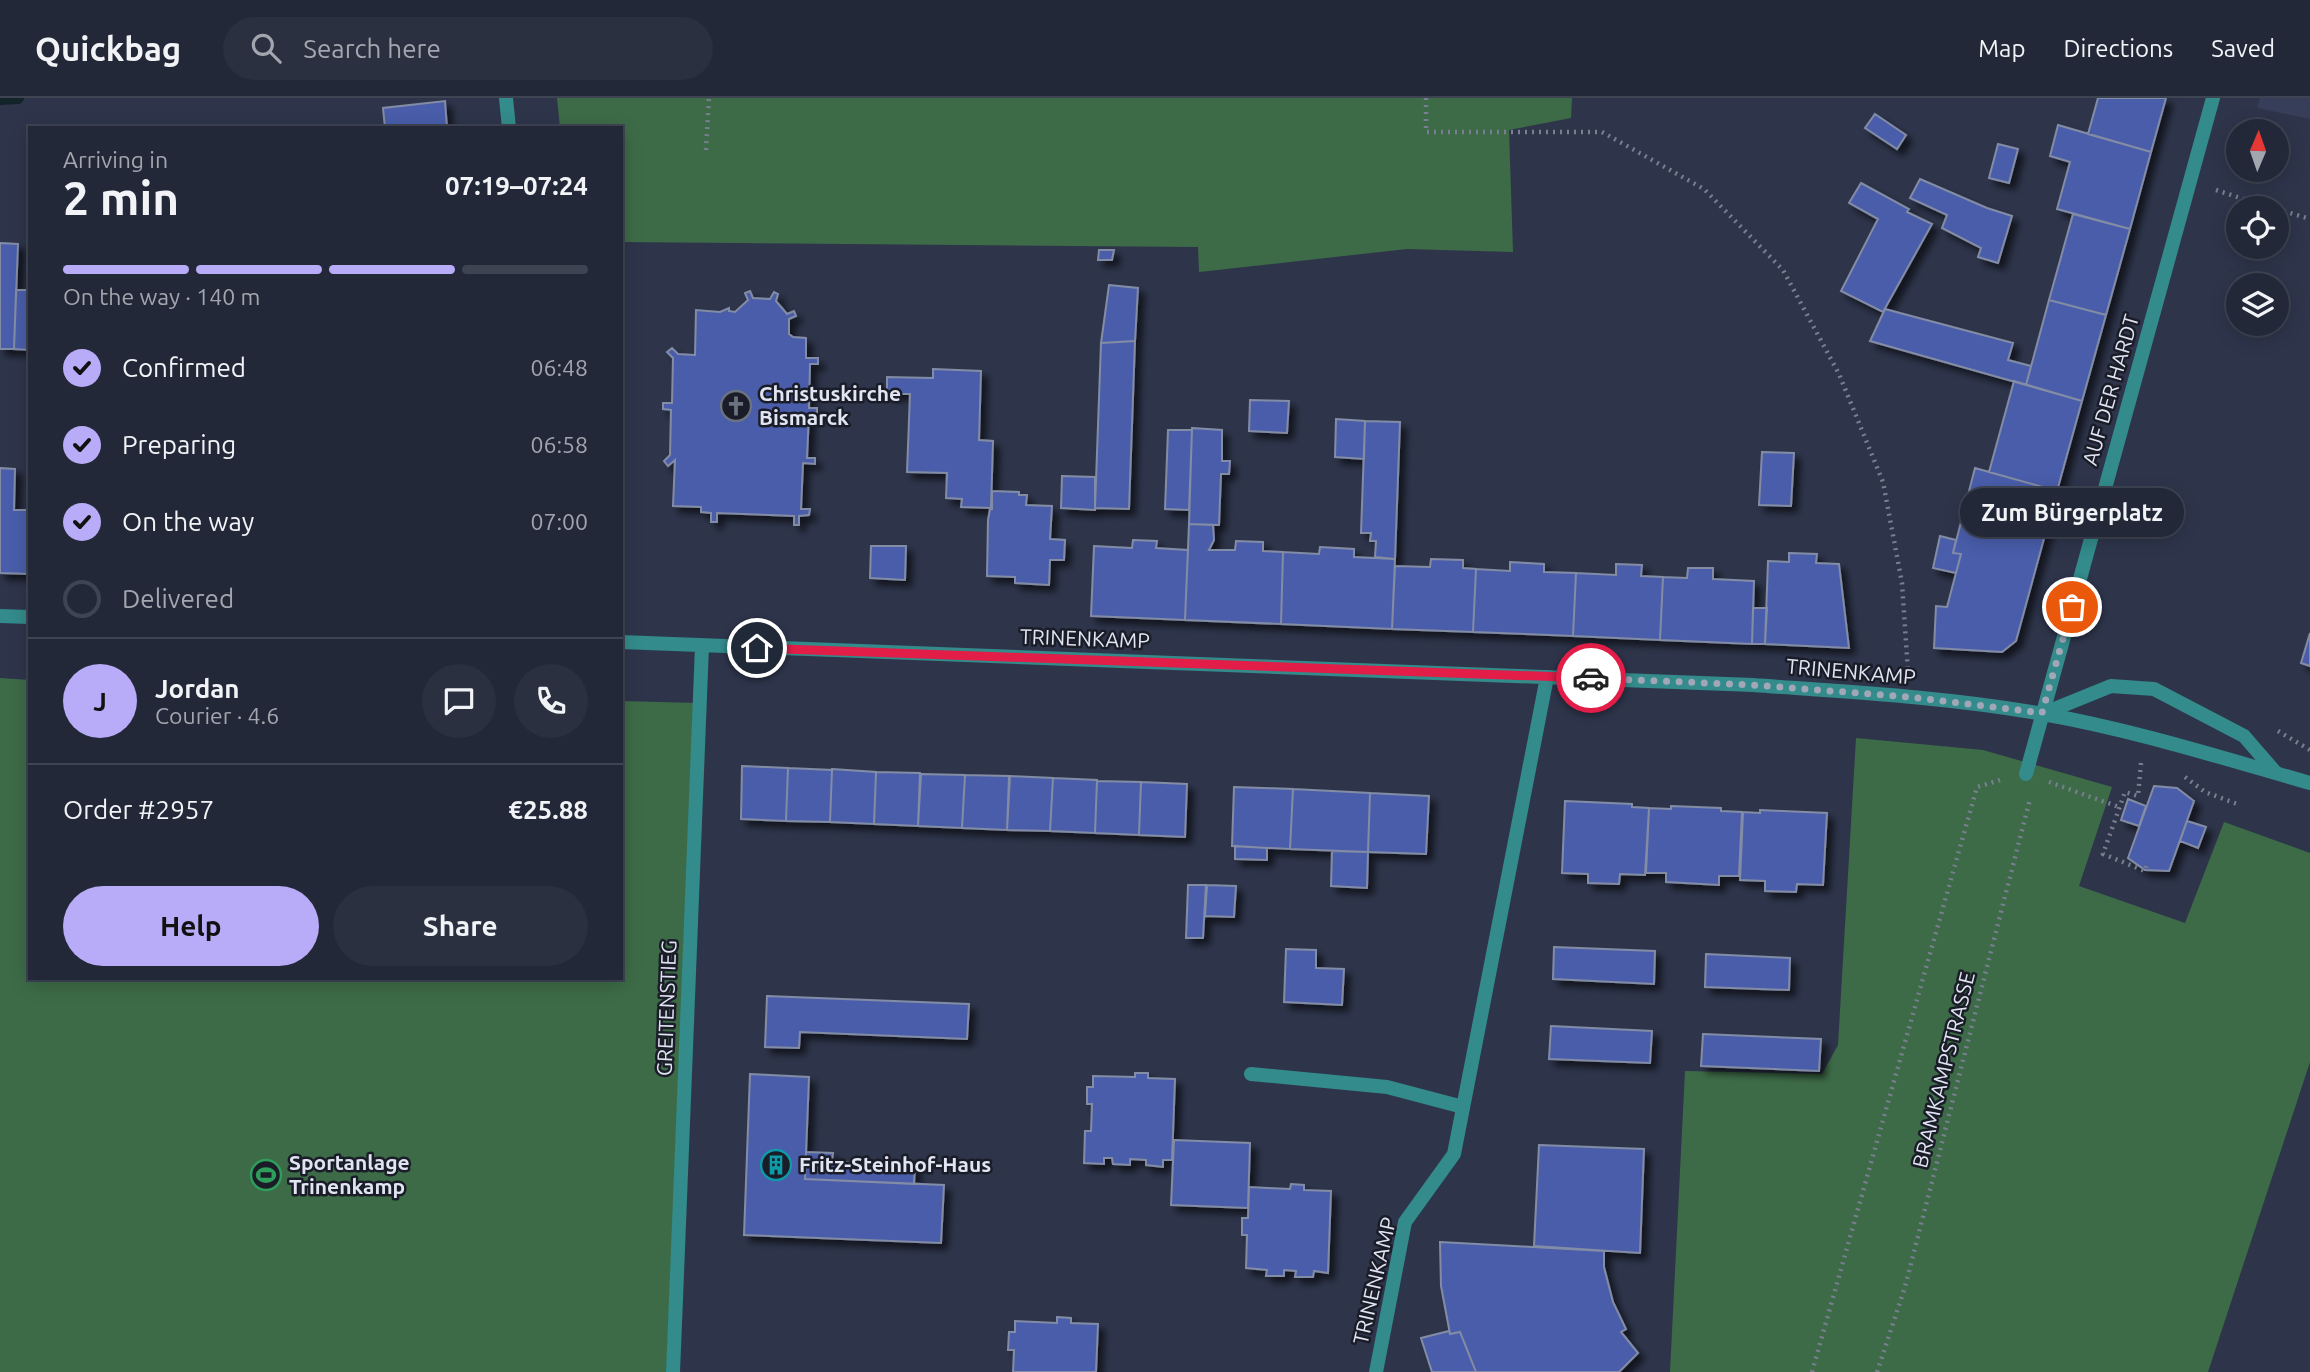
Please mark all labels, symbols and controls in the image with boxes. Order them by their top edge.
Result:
search box [223,17,713,80]
icon: search [247,29,285,67]
text: Quickbag [35,30,181,67]
text: Search here [303,34,441,63]
text: Map [1978,35,2025,62]
text: Directions [2063,35,2173,62]
text: Saved [2211,35,2275,62]
north arrow [2226,119,2289,182]
map controls [2226,119,2289,336]
text: Arriving in [63,147,168,172]
text: 07:19–07:24 [445,171,588,200]
text: 2 min [63,172,179,224]
button: locate [2226,196,2289,259]
button: layers [2226,273,2289,336]
text: On the way · 140 m [63,284,260,309]
street label: AUF DER HARDT [2077,311,2143,468]
icon: check [63,349,101,387]
text: Confirmed [122,353,246,382]
text: 06:48 [530,355,588,380]
place label: Christuskirche Bismarck [759,381,901,429]
church icon: Christuskirche Bismarck [719,389,753,423]
icon: check [63,426,101,464]
text: Preparing [122,430,236,459]
text: 06:58 [530,432,588,457]
callout: Zum Bürgerplatz [1960,488,2184,537]
text: Zum Bürgerplatz [1981,500,2163,525]
icon: check [63,503,101,541]
text: On the way [122,507,254,536]
text: 07:00 [530,509,588,534]
pin [2042,577,2102,637]
text: Delivered [122,584,234,613]
icon: bag [2053,588,2091,626]
pin [727,618,787,678]
street label: TRINENKAMP [1020,624,1150,652]
icon: home [738,629,776,667]
courier [1556,643,1626,713]
street label: TRINENKAMP [1785,653,1917,689]
icon: car [1572,659,1610,697]
button: chat [422,664,496,738]
button: phone [514,664,588,738]
text: Jordan [155,674,240,703]
text: J [93,687,107,716]
text: Courier · 4.6 [155,703,279,728]
text: Order #2957 [63,795,214,824]
text: €25.88 [508,795,588,824]
button: Help [63,886,319,966]
button: Share [333,886,588,966]
street label: GREITENSTIEG [652,940,680,1076]
street label: BRAMKAMPSTRASSE [1907,969,1979,1170]
building icon: Fritz-Steinhof-Haus [759,1148,793,1182]
place label: Sportanlage Trinenkamp [289,1150,410,1198]
place label: Fritz-Steinhof-Haus [799,1152,991,1176]
sports icon: Sportanlage Trinenkamp [249,1158,283,1192]
street label: TRINENKAMP [1348,1215,1400,1347]

